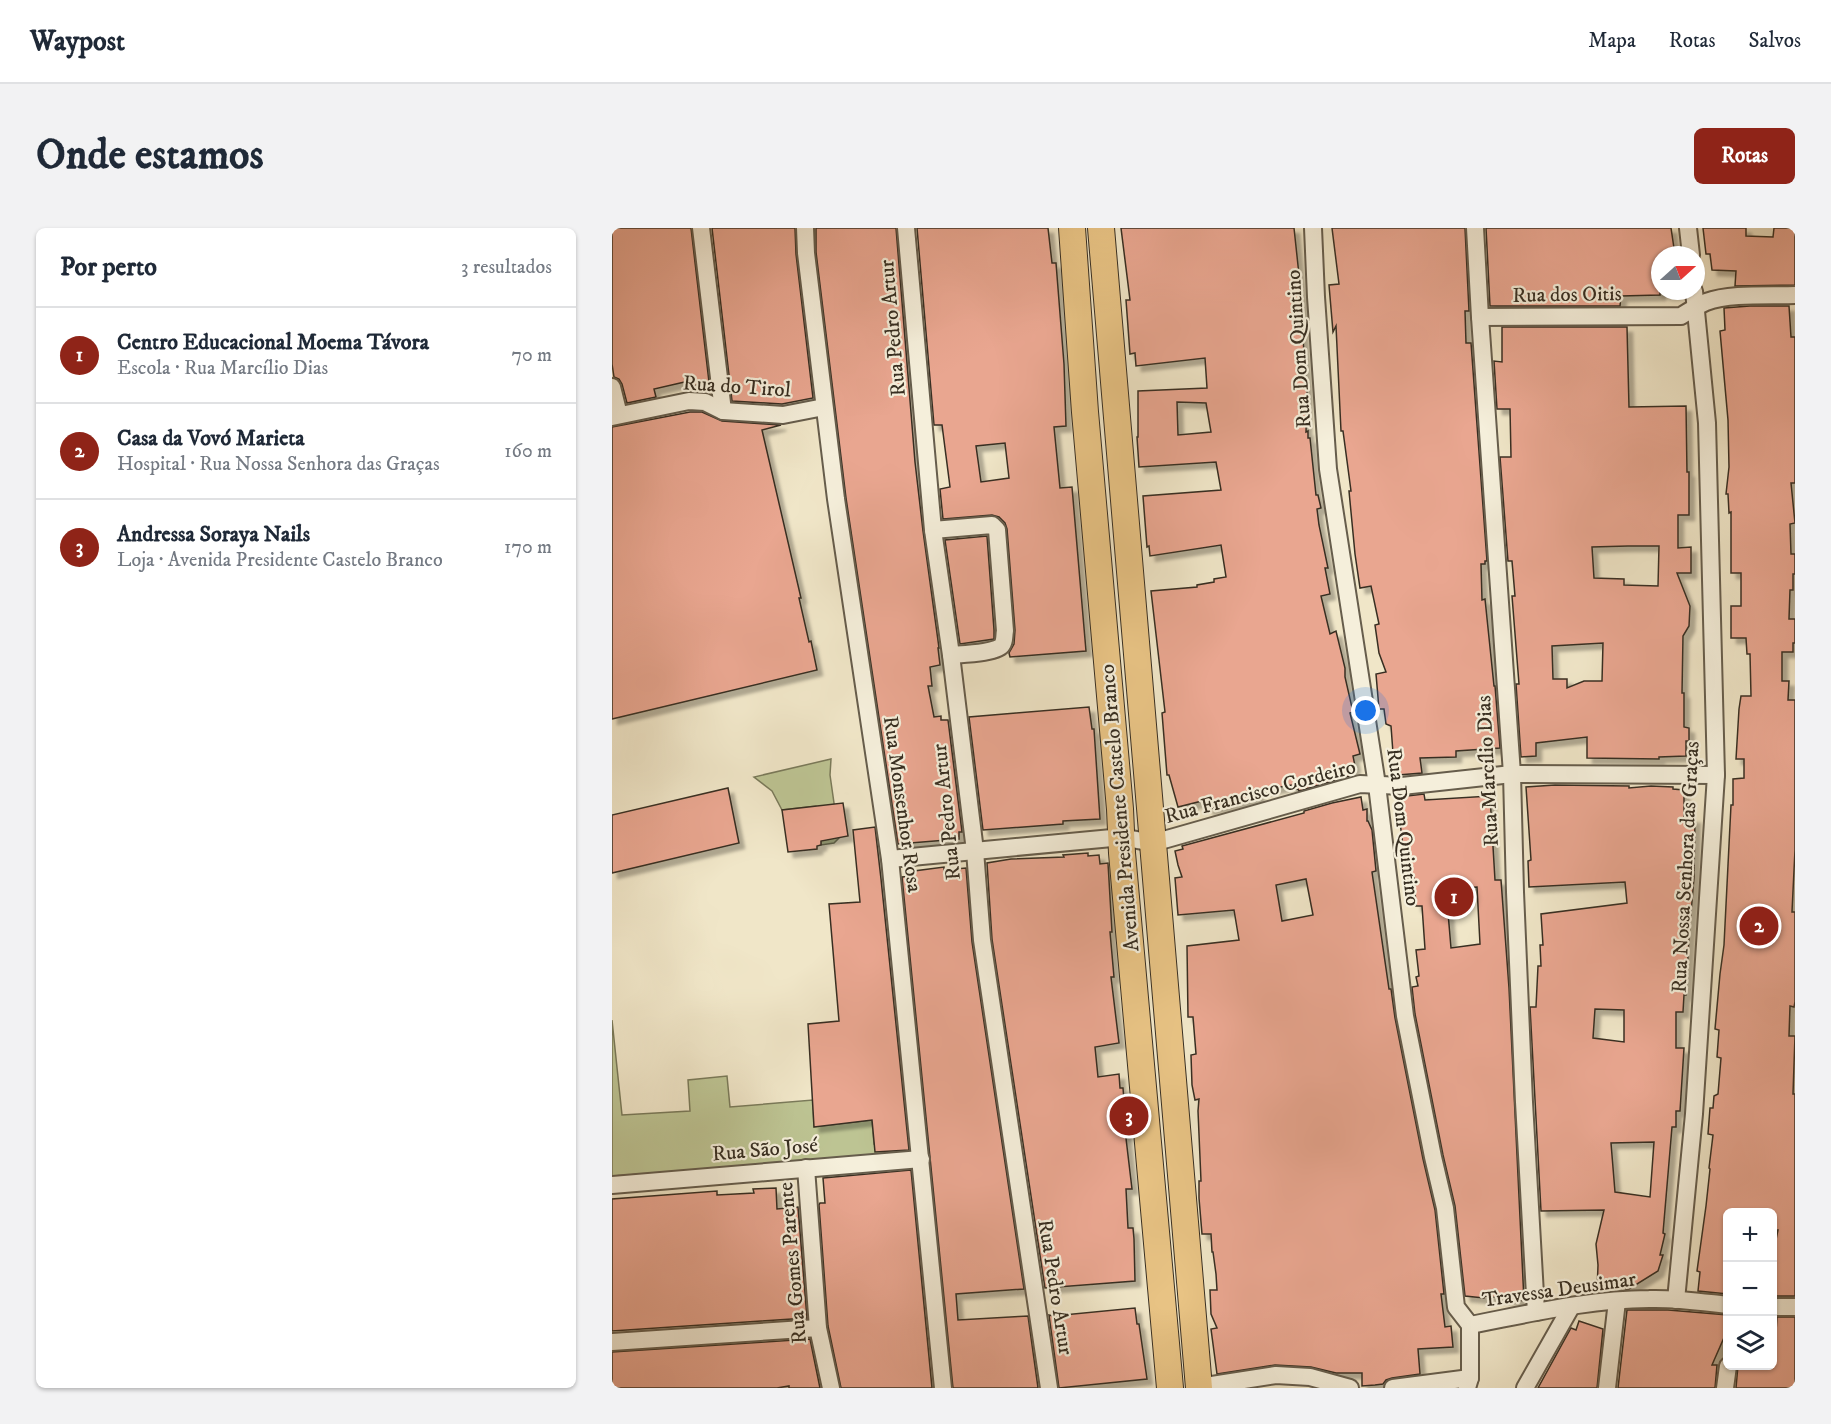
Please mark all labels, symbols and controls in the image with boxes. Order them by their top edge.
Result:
text: Waypost [30,24,125,59]
text: Mapa [1588,28,1636,54]
text: Rotas [1669,28,1716,54]
text: Salvos [1749,28,1801,54]
button: Rotas [1694,128,1795,184]
text: Onde estamos [36,130,264,182]
north arrow [1651,246,1705,300]
text: Por perto [60,251,157,284]
text: 3 resultados [461,255,552,280]
street label: Rua Pedro Artur [874,258,912,397]
street label: Rua Dom Quintino [1280,269,1318,429]
street label: Rua dos Oitis [1512,281,1622,309]
text: Centro Educacional Moema Távora [117,329,429,356]
text: 1 [76,343,83,368]
text: 70 m [511,343,552,368]
text: Escola · Rua Marcílio Dias [117,356,328,381]
street label: Rua do Tirol [682,370,792,404]
text: Casa da Vovó Marieta [117,425,305,452]
text: 2 [75,439,84,464]
text: 160 m [504,439,552,464]
text: Hospital · Rua Nossa Senhora das Graças [117,452,440,477]
text: Andressa Soraya Nails [117,521,310,548]
text: 3 [76,535,83,560]
text: 170 m [504,535,552,560]
text: Loja · Avenida Presidente Castelo Branco [117,548,443,573]
street label: Avenida Presidente Castelo Branco [1094,663,1146,953]
street label: Rua Marcílio Dias [1471,695,1505,847]
your location [1351,696,1380,725]
street label: Rua Monsenhor Rosa [877,714,927,894]
street label: Rua Nossa Senhora das Graças [1666,740,1706,994]
street label: Rua Pedro Artur [927,742,967,881]
street label: Rua Dom Quintino [1380,747,1426,908]
street label: Rua Francisco Cordeiro [1162,754,1359,830]
pin: 1 [1434,874,1474,920]
pin: 2 [1740,904,1778,948]
pin: 3 [1110,1094,1148,1138]
street label: Rua São José [711,1132,819,1168]
street label: Rua Gomes Parente [773,1181,813,1345]
map controls [1723,1208,1777,1370]
button: + [1723,1208,1777,1262]
street label: Rua Pedro Artur [1031,1217,1079,1357]
button: − [1723,1262,1777,1316]
street label: Travessa Deusimar [1480,1266,1638,1314]
button: layers [1723,1316,1777,1370]

